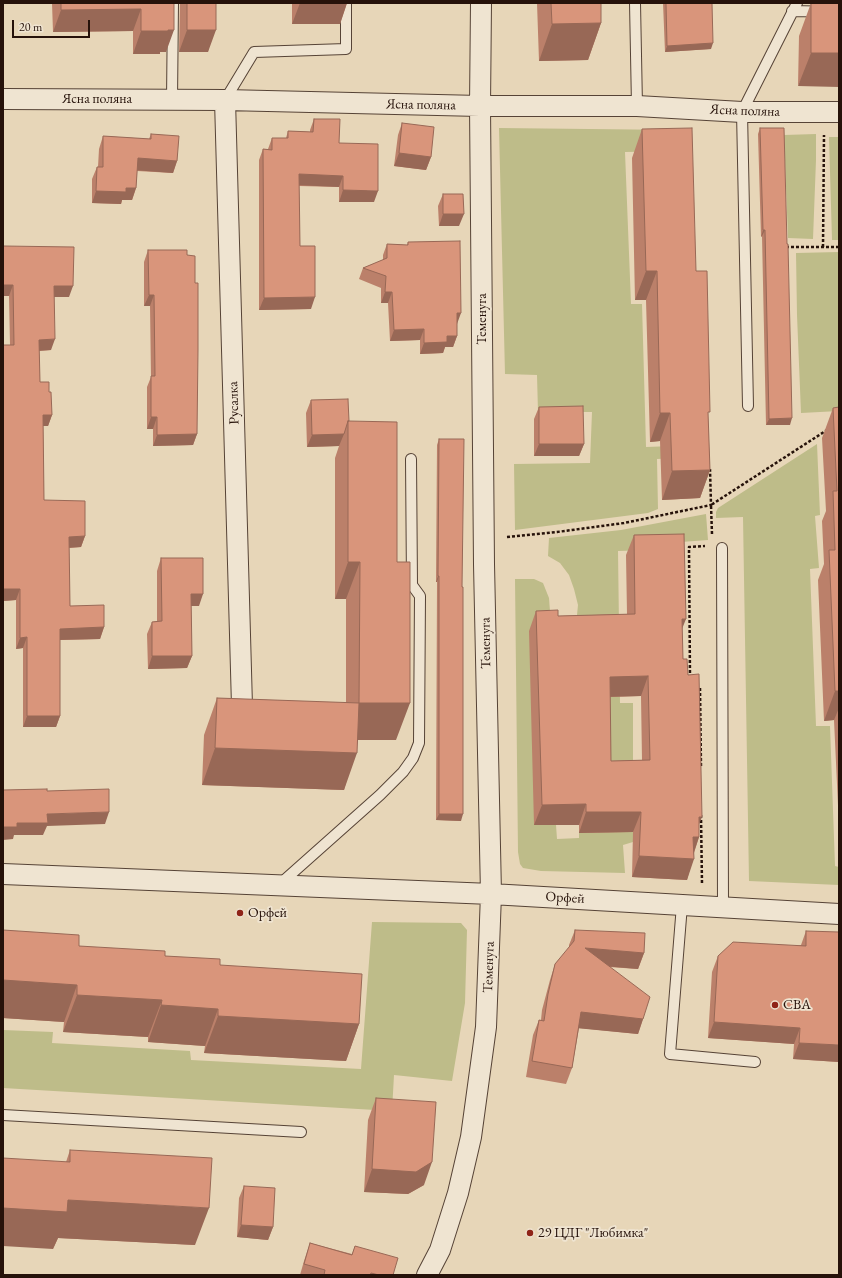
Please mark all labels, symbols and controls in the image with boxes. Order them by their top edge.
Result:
scale bar [14,12,92,38]
text: 20 m [19,19,42,35]
street label: Ясна поляна [62,91,132,107]
street label: Ясна поляна [386,96,456,114]
street label: Ясна поляна [710,101,780,121]
street label: Теменуга [474,293,490,345]
street label: Русалка [225,381,243,425]
street label: Теменуга [477,617,495,669]
street label: Орфей [545,889,585,907]
place label: Орфей [248,905,287,921]
marker: Орфей [235,908,245,918]
street label: Теменуга [480,941,498,993]
place label: CBA [783,997,811,1013]
marker: CBA [770,1000,780,1010]
place label: 29 ЦДГ "Любимка" [538,1225,648,1241]
marker: 29 ЦДГ "Любимка" [525,1228,535,1238]

